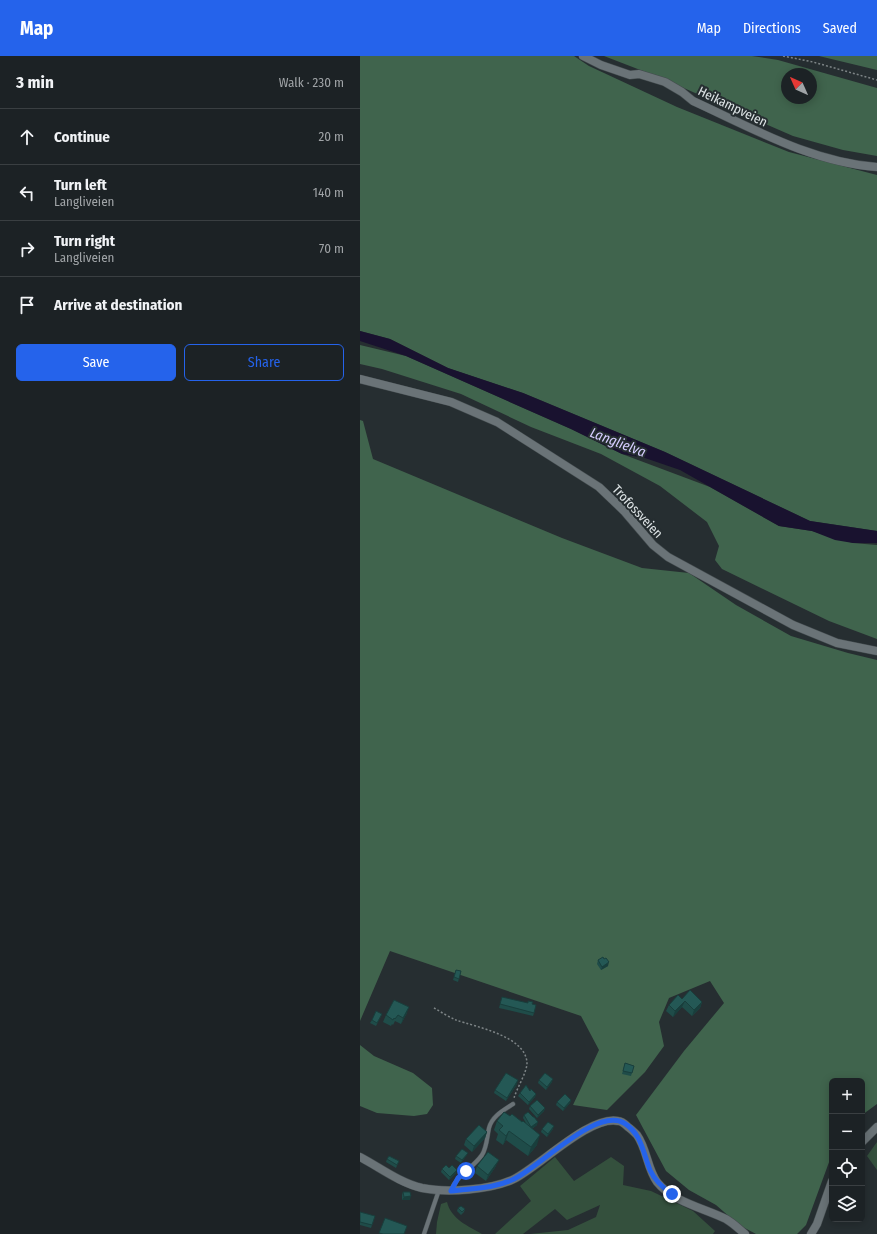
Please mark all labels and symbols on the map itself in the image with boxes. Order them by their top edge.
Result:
north arrow [781,68,817,104]
street label: Heikampveien [696,83,770,130]
water label: Langlielva [587,424,648,461]
street label: Trofossveien [609,482,666,541]
route start [457,1162,475,1180]
route end [663,1185,681,1203]

